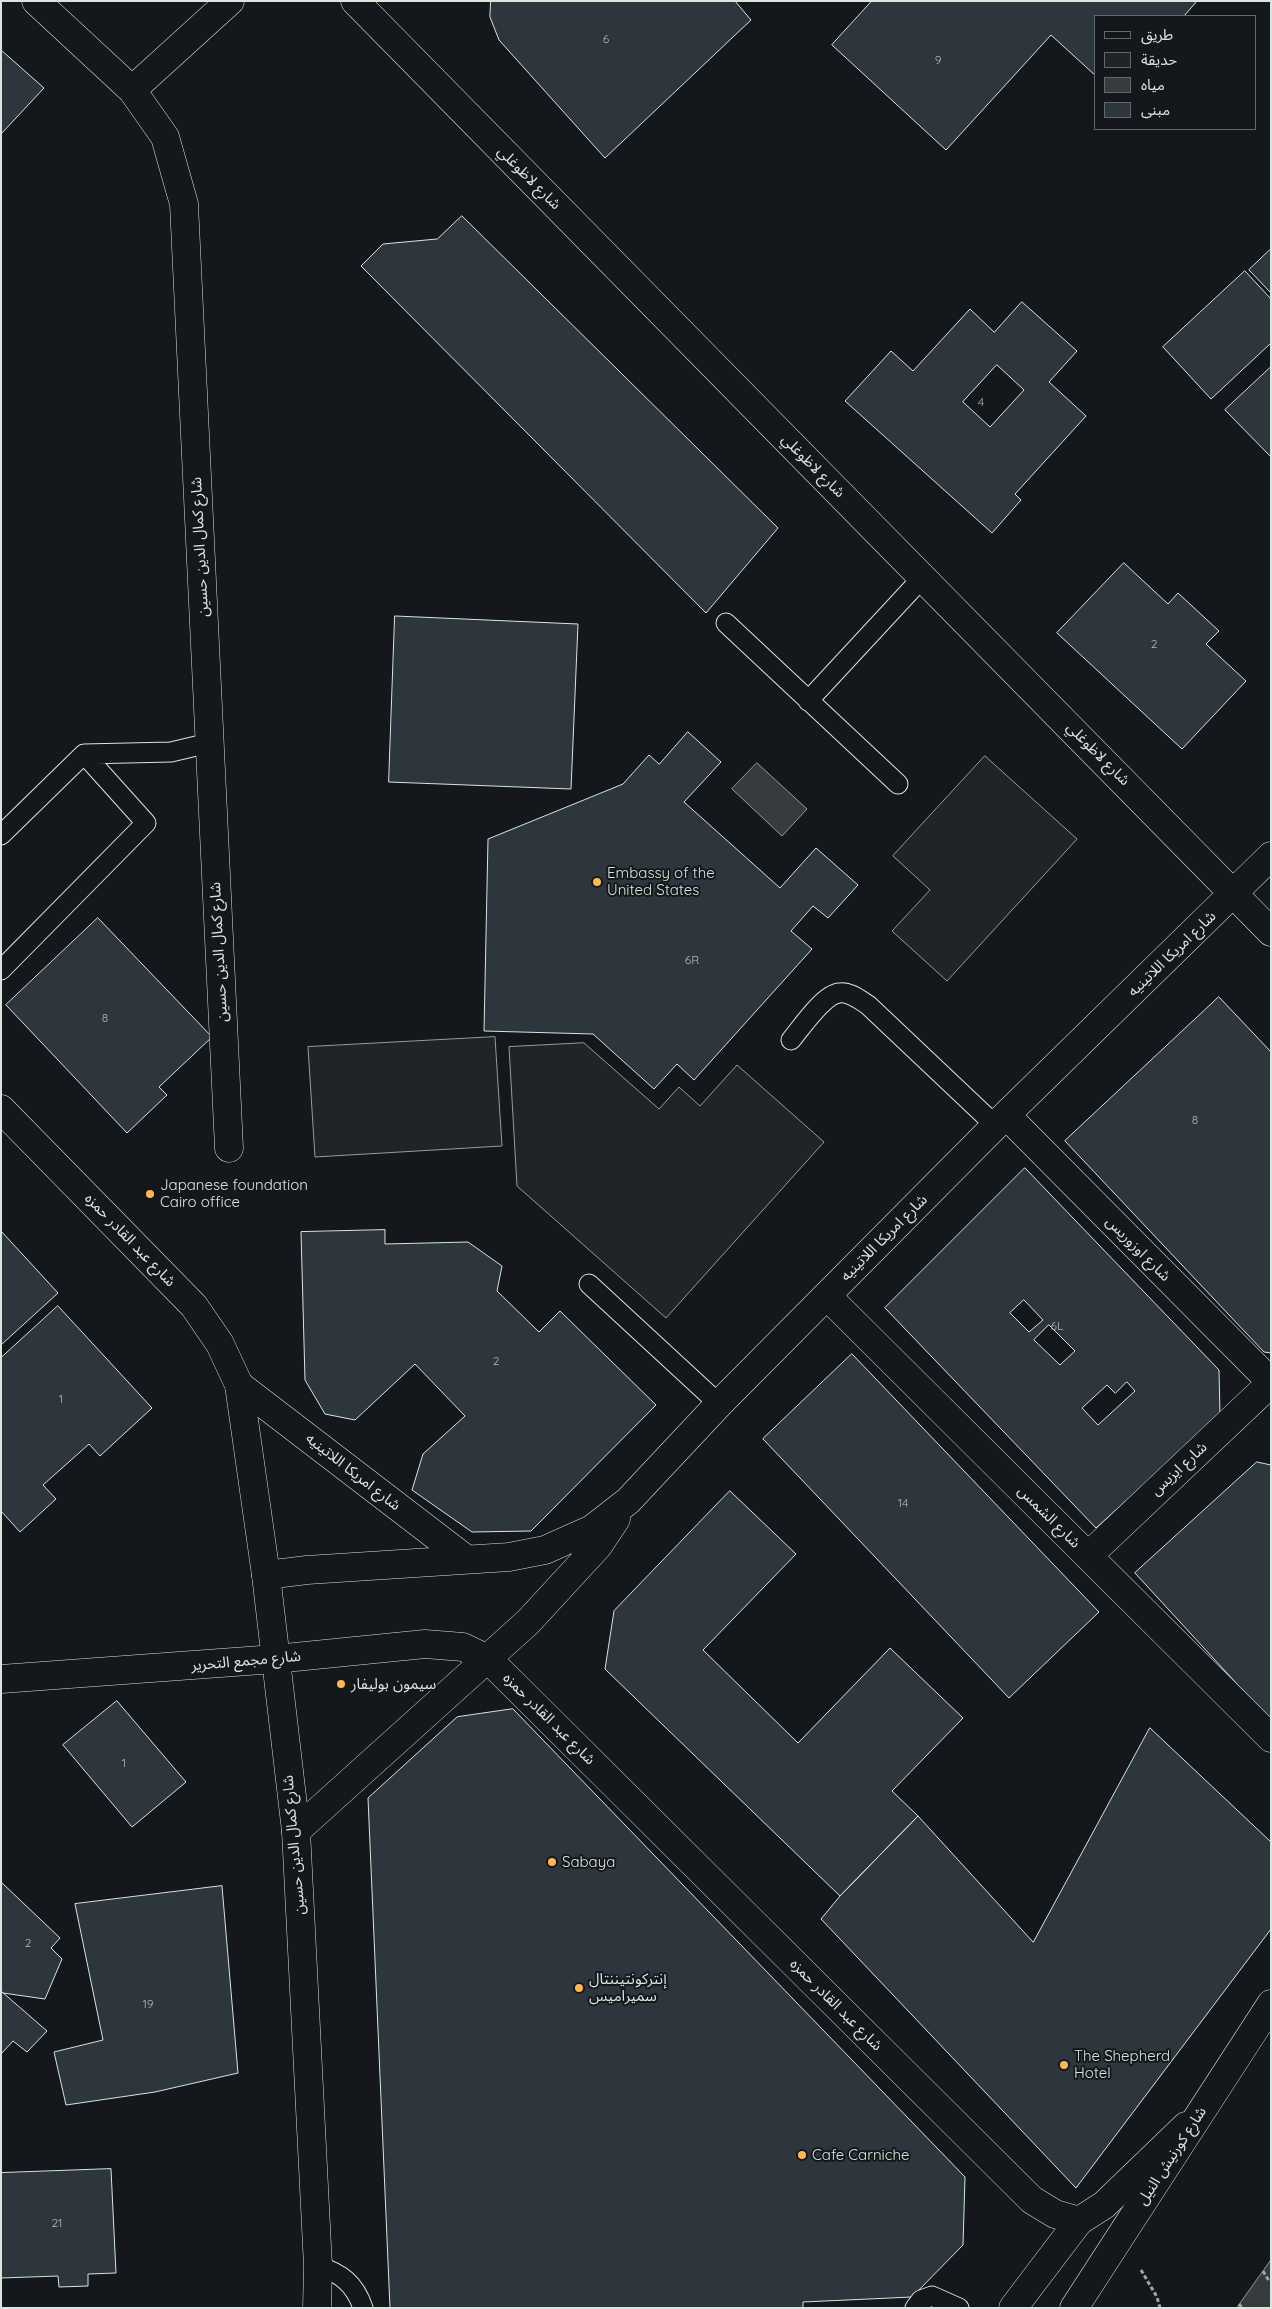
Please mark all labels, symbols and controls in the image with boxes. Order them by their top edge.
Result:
legend [1094,15,1257,130]
text: طريق [1141,25,1173,44]
house number: 6 [603,32,609,46]
text: حديقة [1141,50,1177,69]
house number: 9 [935,53,941,67]
text: مياه [1141,75,1165,94]
text: مبنى [1141,100,1170,119]
street label: شارع لاظوغلي [494,143,564,213]
house number: 4 [978,395,984,409]
street label: شارع لاظوغلي [778,431,848,501]
street label: شارع كمال الدين حسين [187,477,213,617]
house number: 2 [1151,637,1157,651]
street label: شارع لاظوغلي [1063,719,1133,789]
place label: Embassy of the United States [607,864,715,899]
marker: Embassy of the United States [591,876,603,888]
street label: شارع كمال الدين حسين [206,882,232,1022]
street label: شارع امريكا اللاتينيه [1124,907,1220,1001]
house number: 6R [685,953,699,967]
house number: 8 [102,1011,108,1025]
house number: 8 [1192,1113,1198,1127]
place label: Japanese foundation Cairo office [160,1176,308,1211]
marker: Japanese foundation Cairo office [144,1188,156,1200]
street label: شارع عبد القادر حمزه [81,1189,179,1291]
street label: شارع امريكا اللاتينيه [837,1191,931,1285]
street label: شارع اوزوريس [1102,1213,1174,1285]
house number: 6L [1051,1319,1063,1333]
house number: 2 [493,1354,499,1368]
house number: 1 [59,1392,63,1406]
street label: شارع امريكا اللاتينيه [302,1429,404,1515]
street label: شارع ايزيس [1147,1438,1211,1500]
street label: شارع الشمس [1014,1482,1084,1552]
house number: 14 [898,1496,908,1510]
street label: شارع مجمع التحرير [190,1647,302,1675]
street label: شارع عبد القادر حمزه [499,1669,599,1769]
place label: سيمون بوليفار [351,1675,436,1693]
marker: سيمون بوليفار [335,1678,347,1690]
house number: 1 [122,1756,126,1770]
street label: شارع كمال الدين حسين [279,1774,309,1916]
place label: Sabaya [562,1853,615,1871]
marker: Sabaya [546,1856,558,1868]
house number: 2 [25,1936,31,1950]
street label: شارع عبد القادر حمزه [786,1955,886,2055]
place label: إنتركونتيننتال سميراميس [589,1970,667,2005]
marker: إنتركونتيننتال سميراميس [573,1982,585,1994]
house number: 19 [142,1997,154,2011]
place label: The Shepherd Hotel [1074,2047,1170,2082]
marker: The Shepherd Hotel [1058,2059,1070,2071]
street label: شارع كورنيش النيل [1134,2103,1210,2209]
place label: Cafe Carniche [812,2146,910,2164]
marker: Cafe Carniche [796,2149,808,2161]
house number: 21 [51,2216,63,2230]

